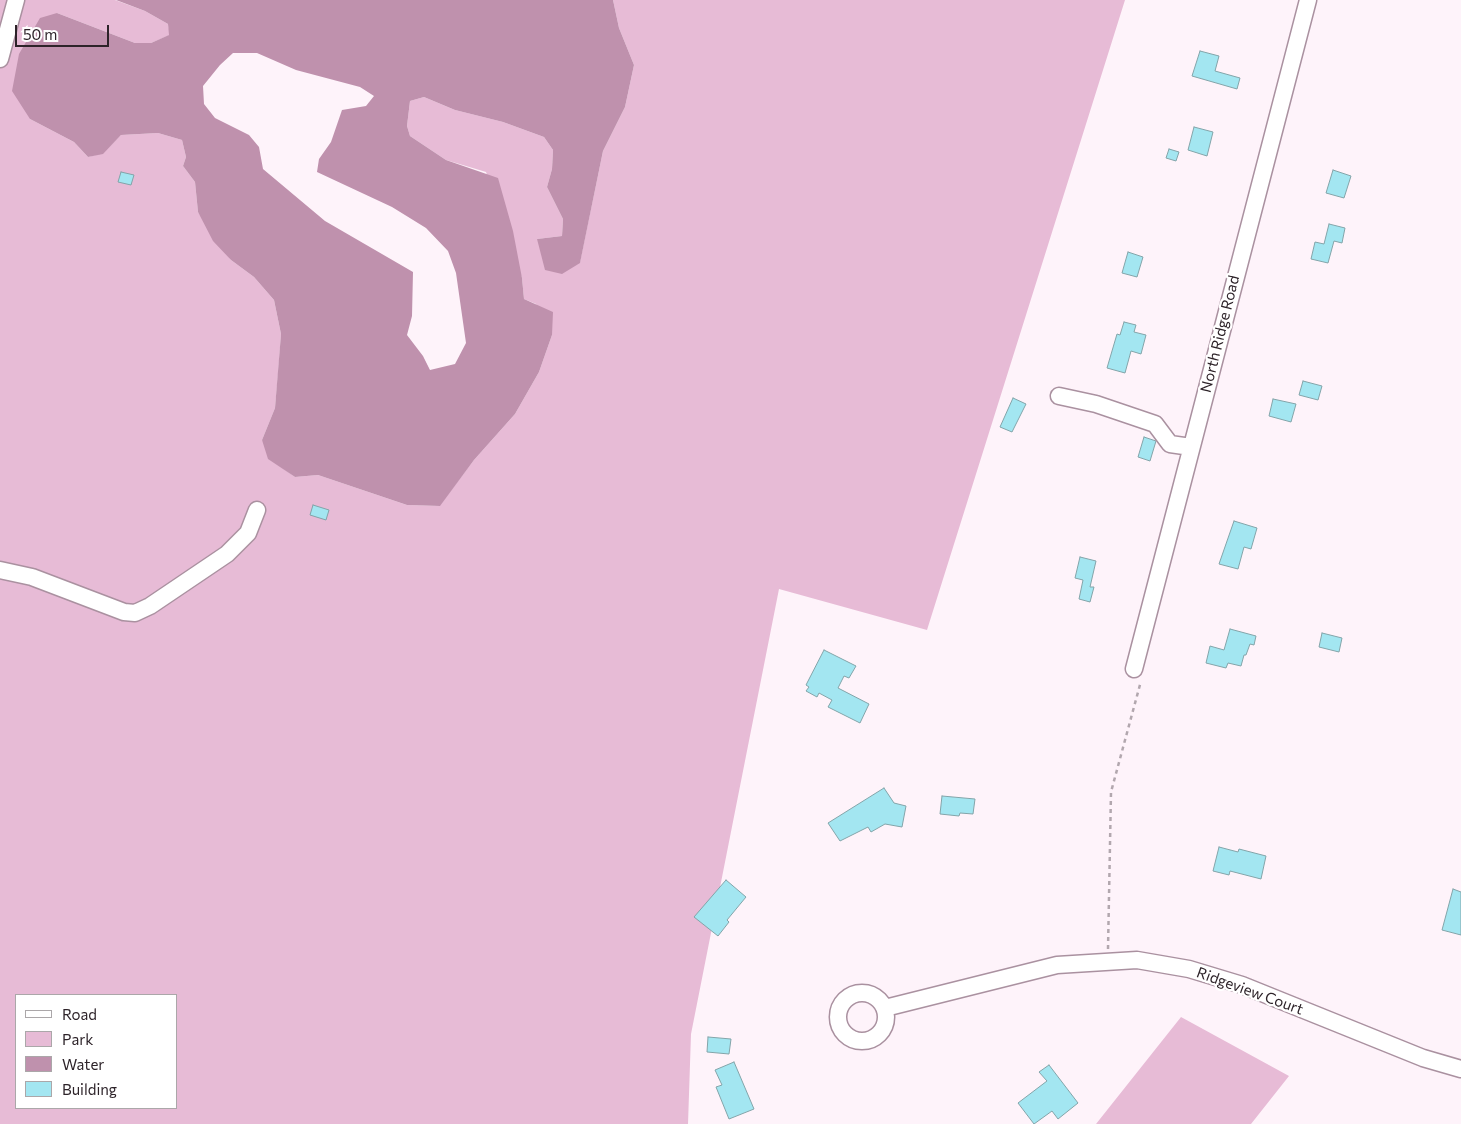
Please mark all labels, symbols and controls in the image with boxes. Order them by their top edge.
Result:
scale bar [18,15,111,47]
text: 50 m [23,25,57,43]
street label: North Ridge Road [1197,273,1243,395]
street label: Ridgeview Court [1194,963,1306,1019]
legend [15,994,178,1109]
text: Road [62,1005,97,1023]
text: Park [62,1030,93,1048]
text: Water [62,1055,104,1073]
text: Building [62,1080,117,1098]

